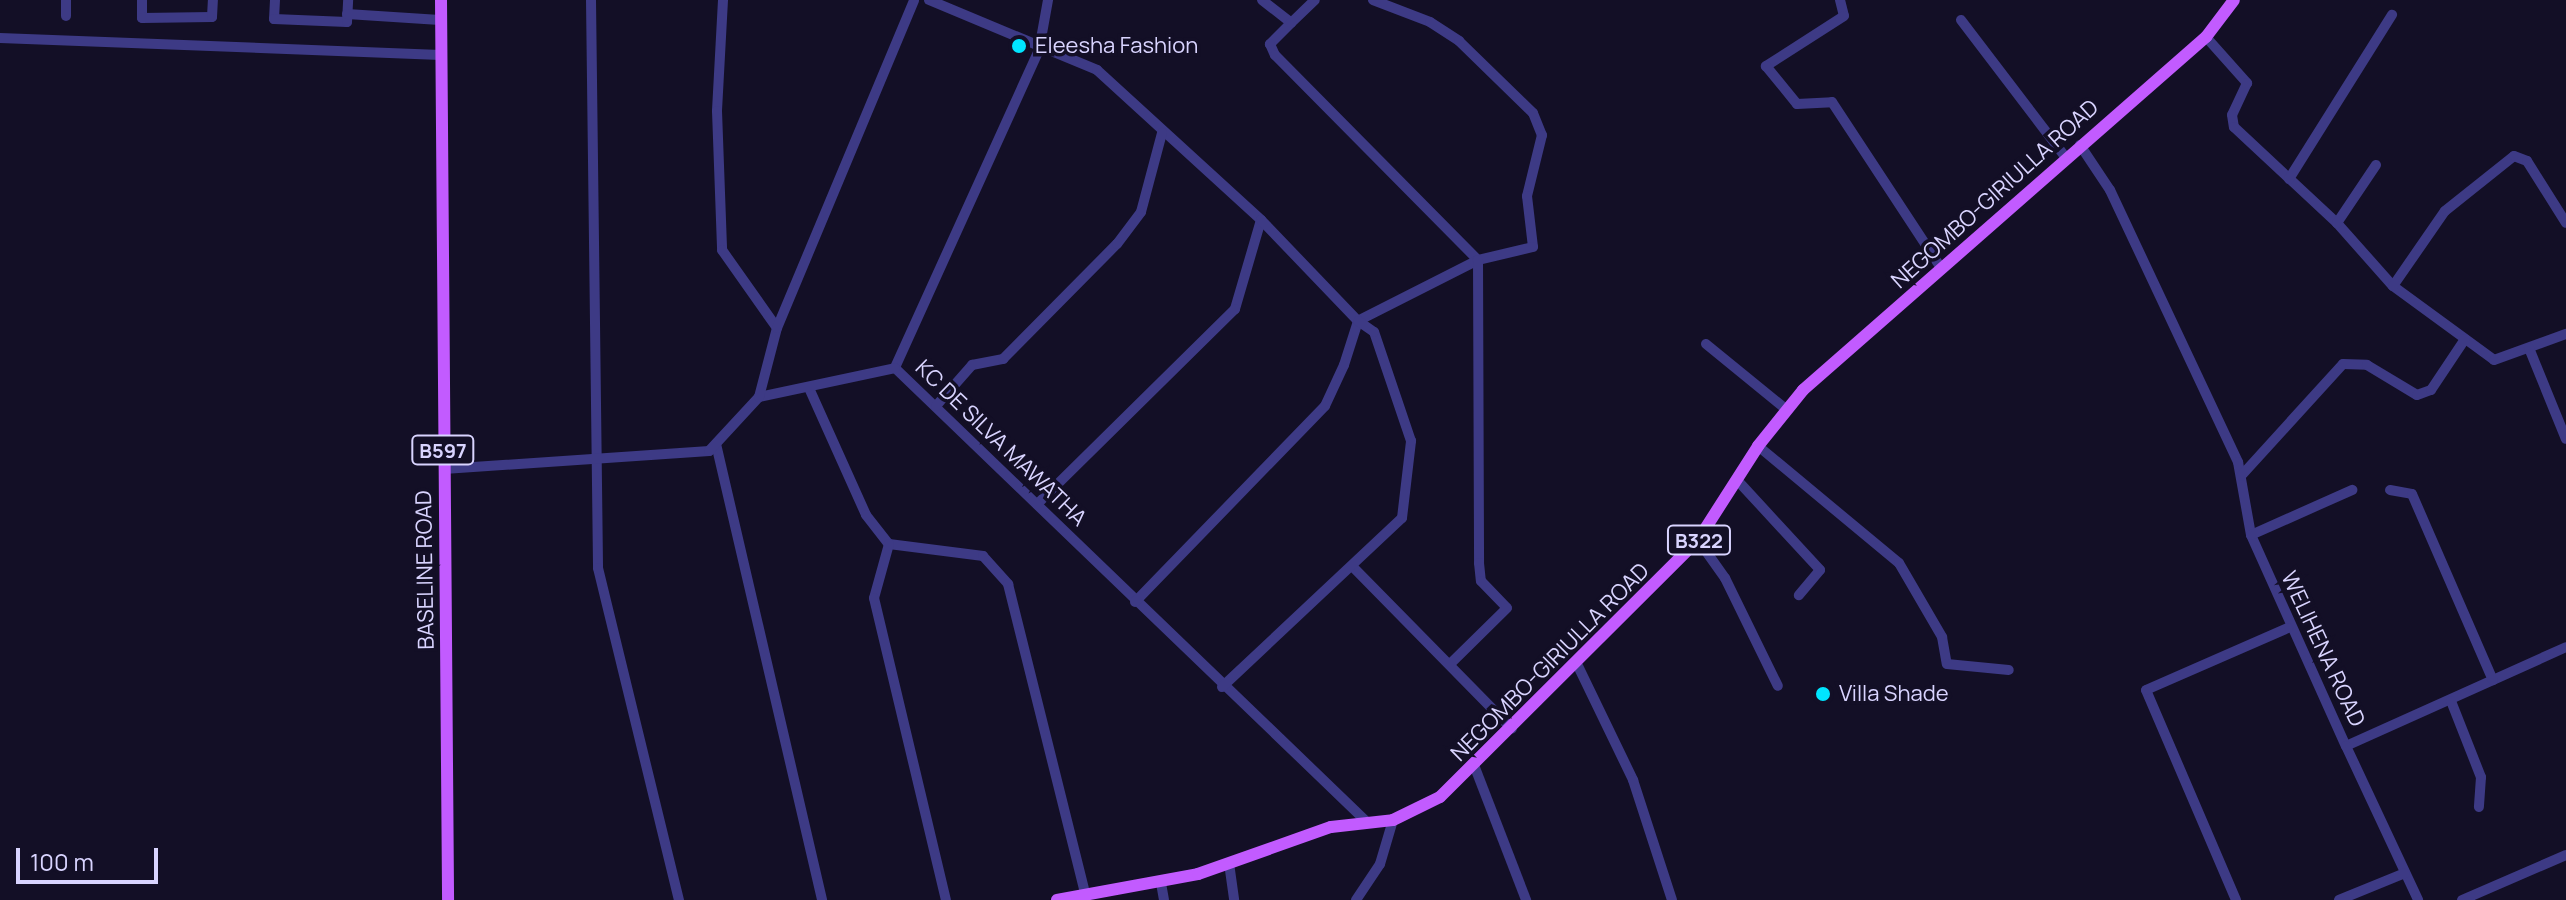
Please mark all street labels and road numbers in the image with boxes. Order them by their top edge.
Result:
street label: NEGOMBO-GIRIULLA ROAD [1886,94,2104,294]
street label: KC DE SILVA MAWATHA [910,354,1092,532]
road number: B597 [411,434,475,466]
street label: BASELINE ROAD [410,490,440,650]
road number: B322 [1665,524,1733,556]
street label: NEGOMBO-GIRIULLA ROAD [1445,557,1655,767]
street label: WELIHENA ROAD [2275,567,2371,731]

